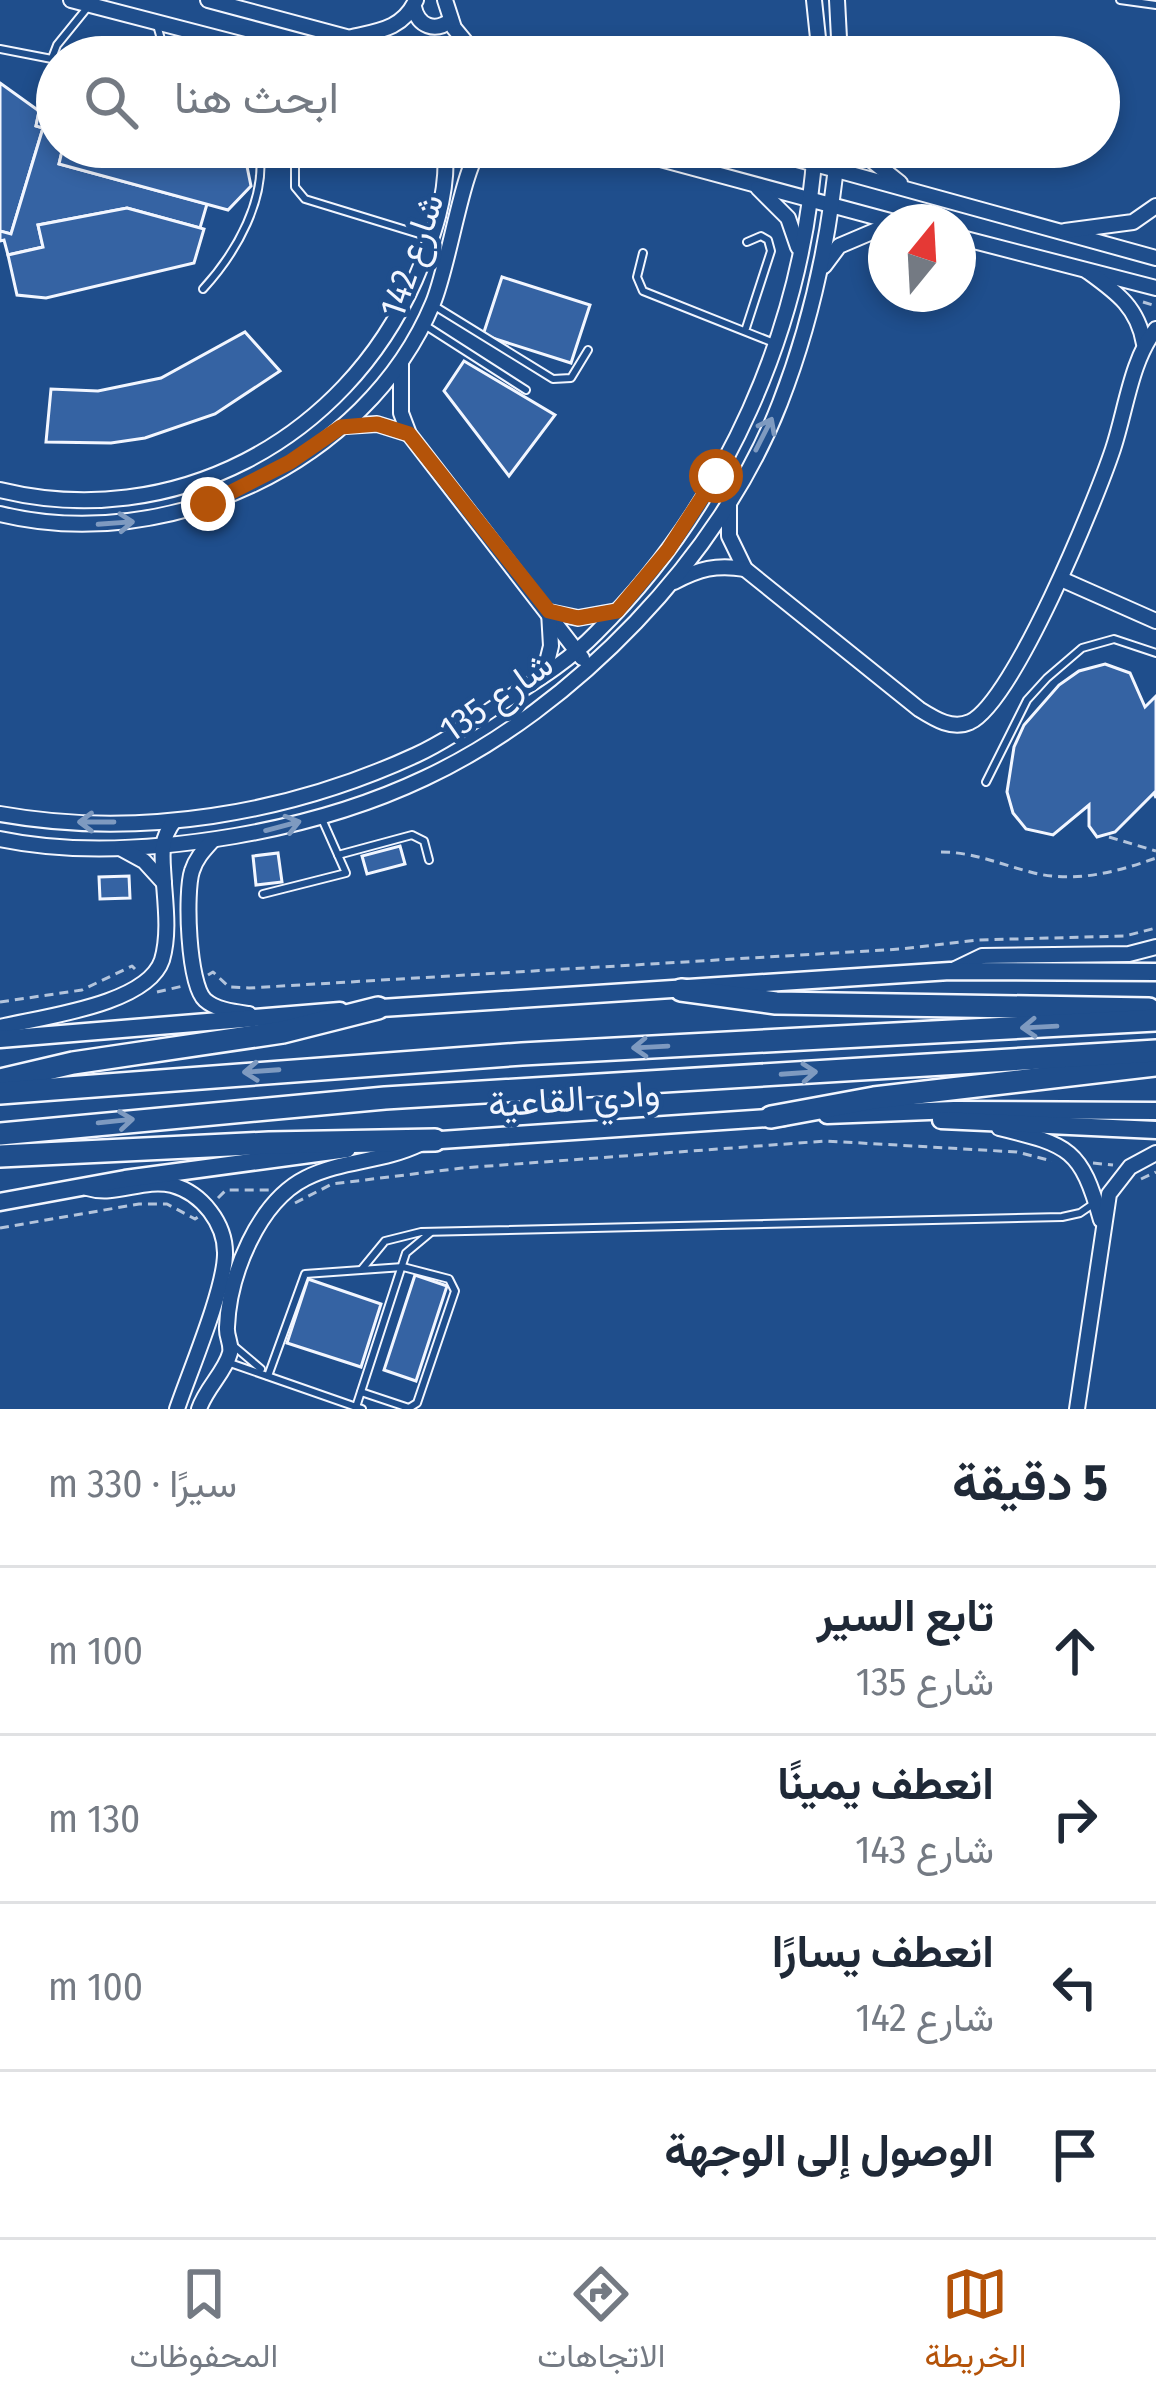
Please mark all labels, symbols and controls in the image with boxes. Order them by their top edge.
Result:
search box [36,36,1120,168]
icon: search [78,69,144,135]
text: ابحث هنا [174,71,339,125]
street label: شارع 142 [370,188,455,324]
north arrow [868,204,976,312]
one-way arrow [754,417,777,453]
route start [689,449,743,503]
route end [181,477,235,531]
one-way arrow [96,512,135,535]
street label: شارع 135 [432,642,563,753]
one-way arrow [77,811,116,833]
one-way arrow [263,814,301,836]
one-way arrow [1020,1015,1059,1038]
one-way arrow [631,1036,670,1059]
one-way arrow [242,1060,281,1083]
one-way arrow [779,1061,818,1084]
street label: وادي القاعية [487,1071,662,1134]
one-way arrow [96,1109,135,1131]
text: 5 دقيقة [952,1452,1108,1514]
text: سيرًا · 330 m [48,1461,237,1507]
text: تابع السير [817,1589,994,1643]
icon: ahead [1042,1618,1108,1684]
text: 100 m [48,1628,143,1674]
text: شارع 135 [856,1659,994,1705]
text: انعطف يمينًا [777,1757,994,1811]
icon: right [1042,1786,1108,1852]
text: 130 m [48,1796,140,1842]
text: شارع 143 [855,1827,994,1873]
text: انعطف يسارًا [772,1925,994,1979]
icon: left [1042,1954,1108,2020]
text: 100 m [48,1964,143,2010]
text: شارع 142 [856,1995,994,2041]
icon: arrive [1042,2122,1108,2188]
text: الوصول إلى الوجهة [664,2124,994,2178]
tab: المحفوظات [130,2261,278,2385]
tab: الاتجاهات [537,2261,665,2385]
tab: الخريطة [924,2261,1026,2385]

